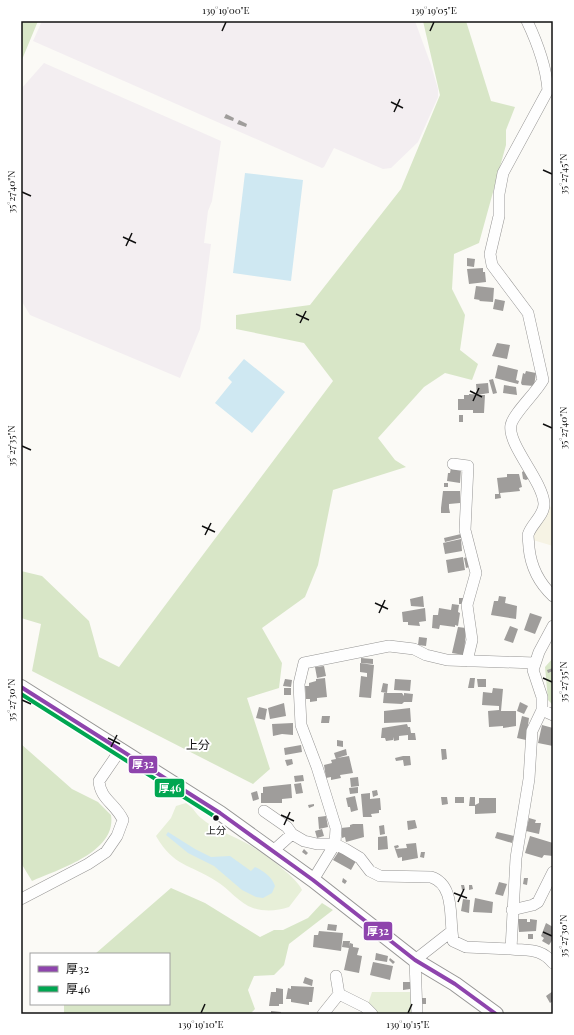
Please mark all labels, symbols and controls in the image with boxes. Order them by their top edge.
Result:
text: 139°19'00"E [202,3,250,17]
text: 139°19'05"E [411,3,457,17]
text: 35°27'45"N [556,154,570,194]
text: 35°27'40"N [4,171,18,213]
text: 35°27'40"N [556,407,570,449]
text: 35°27'35"N [4,425,18,467]
text: 35°27'35"N [556,661,570,703]
text: 35°27'30"N [4,679,18,721]
district label: 上分 [186,736,210,752]
line badge: 厚32 [128,755,158,774]
text: 厚32 [132,756,154,771]
line badge: 厚46 [154,778,185,798]
text: 厚46 [159,780,181,795]
marker: 上分 [211,813,221,823]
place label: 上分 [206,823,226,837]
text: 35°27'30"N [556,915,570,957]
line badge: 厚32 [363,921,393,941]
text: 厚32 [367,923,389,938]
legend [30,953,170,1005]
text: 厚32 [66,960,89,976]
text: 厚46 [66,980,90,996]
text: 139°19'10"E [178,1017,224,1031]
text: 139°19'15"E [386,1017,430,1031]

